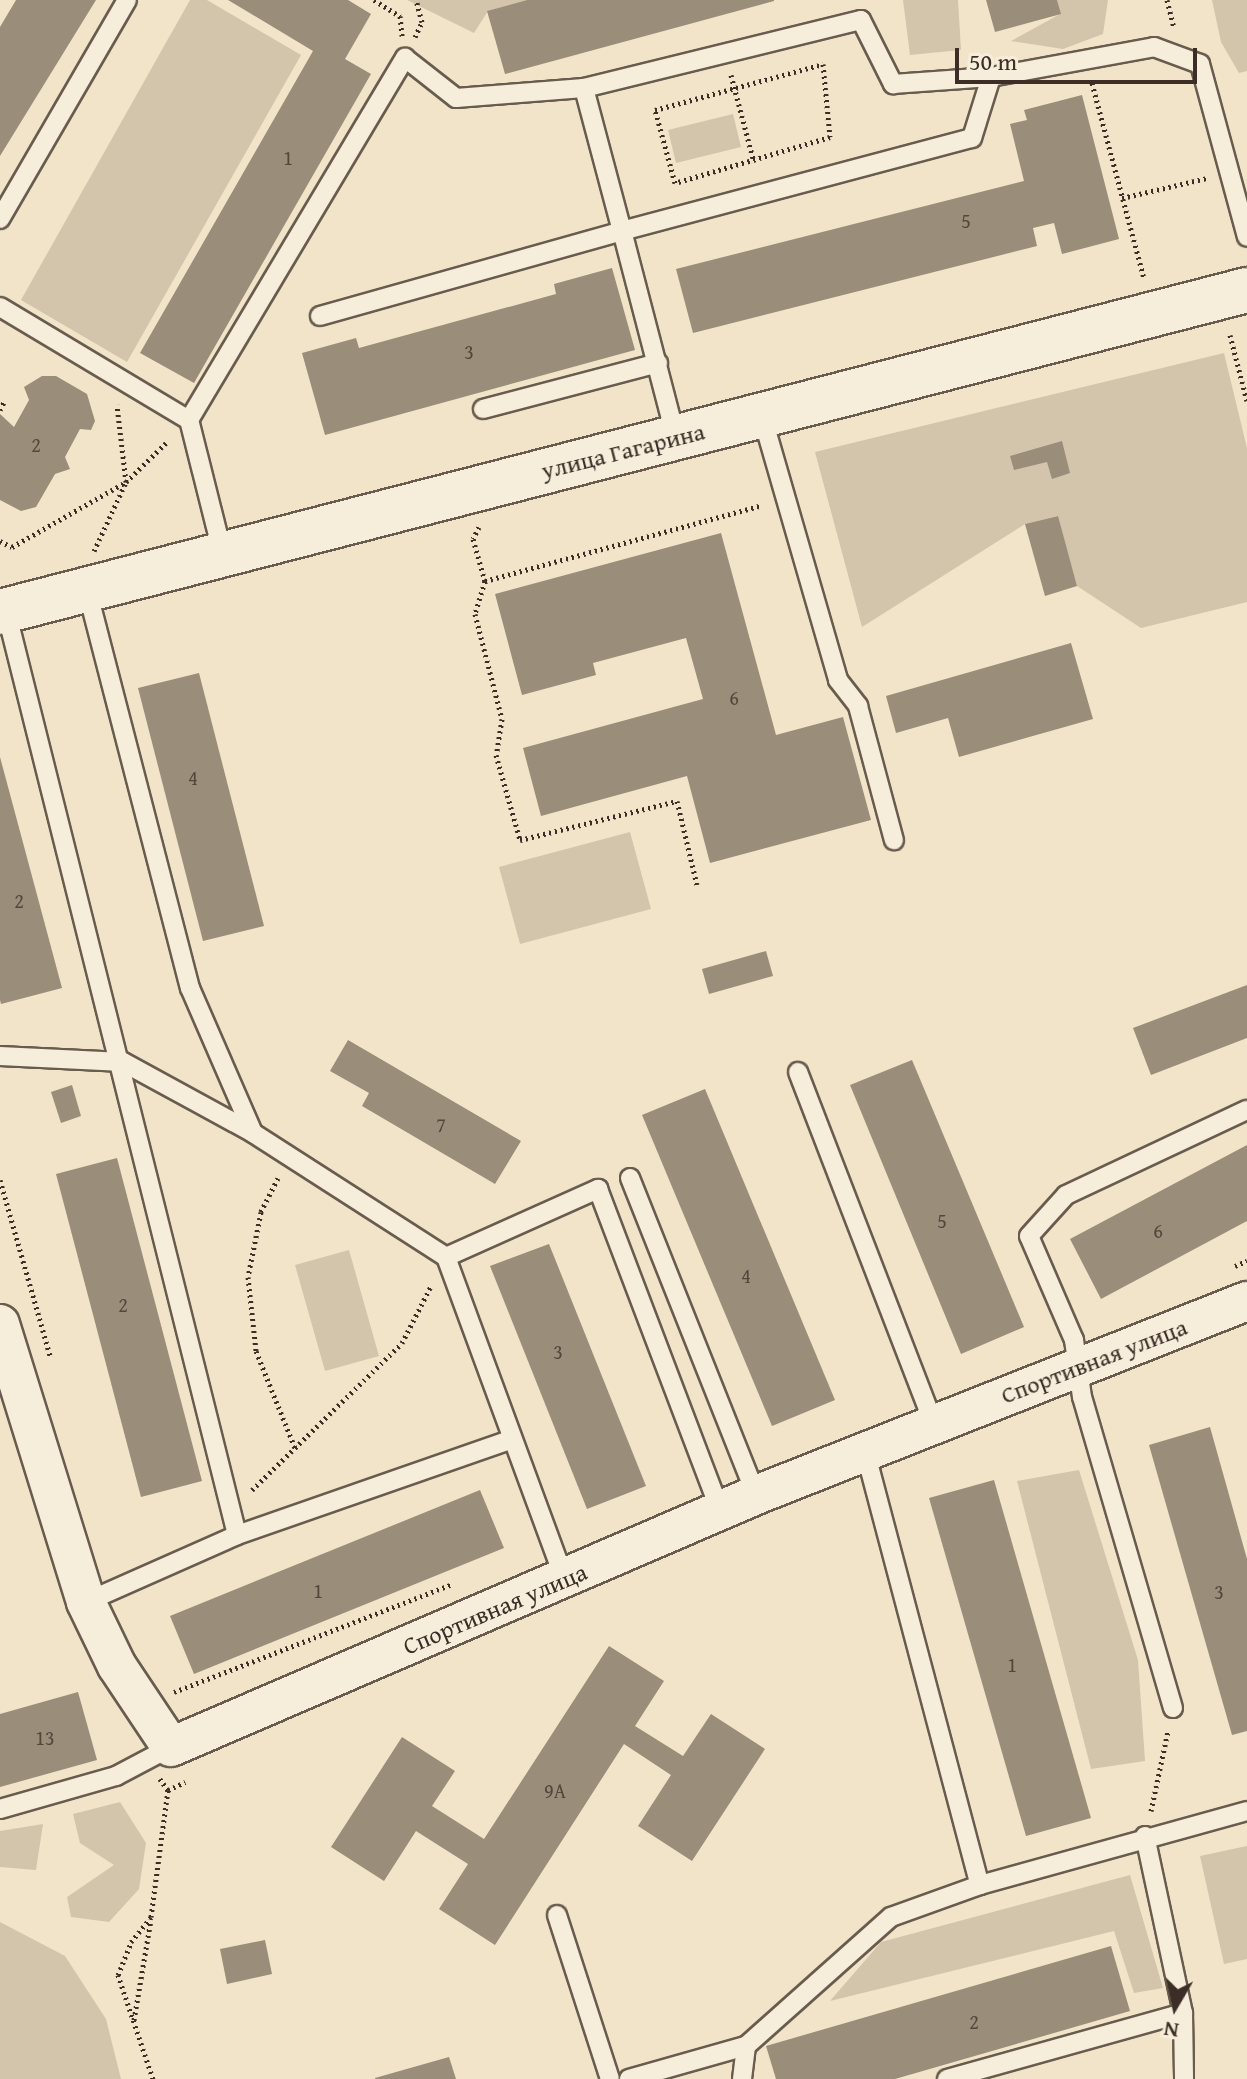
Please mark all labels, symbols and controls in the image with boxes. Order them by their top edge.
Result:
scale bar [959,32,1201,82]
text: 50 m [969,44,1017,79]
house number: 1 [283,145,293,169]
house number: 5 [961,208,971,232]
house number: 3 [464,339,474,363]
street label: улица Гагарина [538,417,708,485]
house number: 2 [31,432,41,456]
house number: 6 [729,685,739,709]
house number: 4 [188,765,198,789]
house number: 2 [14,888,24,912]
house number: 7 [436,1112,446,1136]
house number: 5 [937,1208,947,1232]
house number: 6 [1153,1218,1163,1242]
house number: 4 [741,1263,751,1287]
house number: 2 [118,1292,128,1316]
street label: Спортивная улица [997,1312,1191,1410]
house number: 3 [553,1339,563,1363]
street label: Спортивная улица [399,1557,591,1661]
house number: 1 [313,1578,323,1602]
house number: 3 [1214,1579,1224,1603]
house number: 1 [1007,1652,1017,1676]
house number: 13 [35,1725,55,1749]
house number: 9А [544,1778,566,1802]
north arrow [1135,1967,1215,2047]
house number: 2 [969,2009,979,2033]
text: N [1161,2014,1181,2048]

